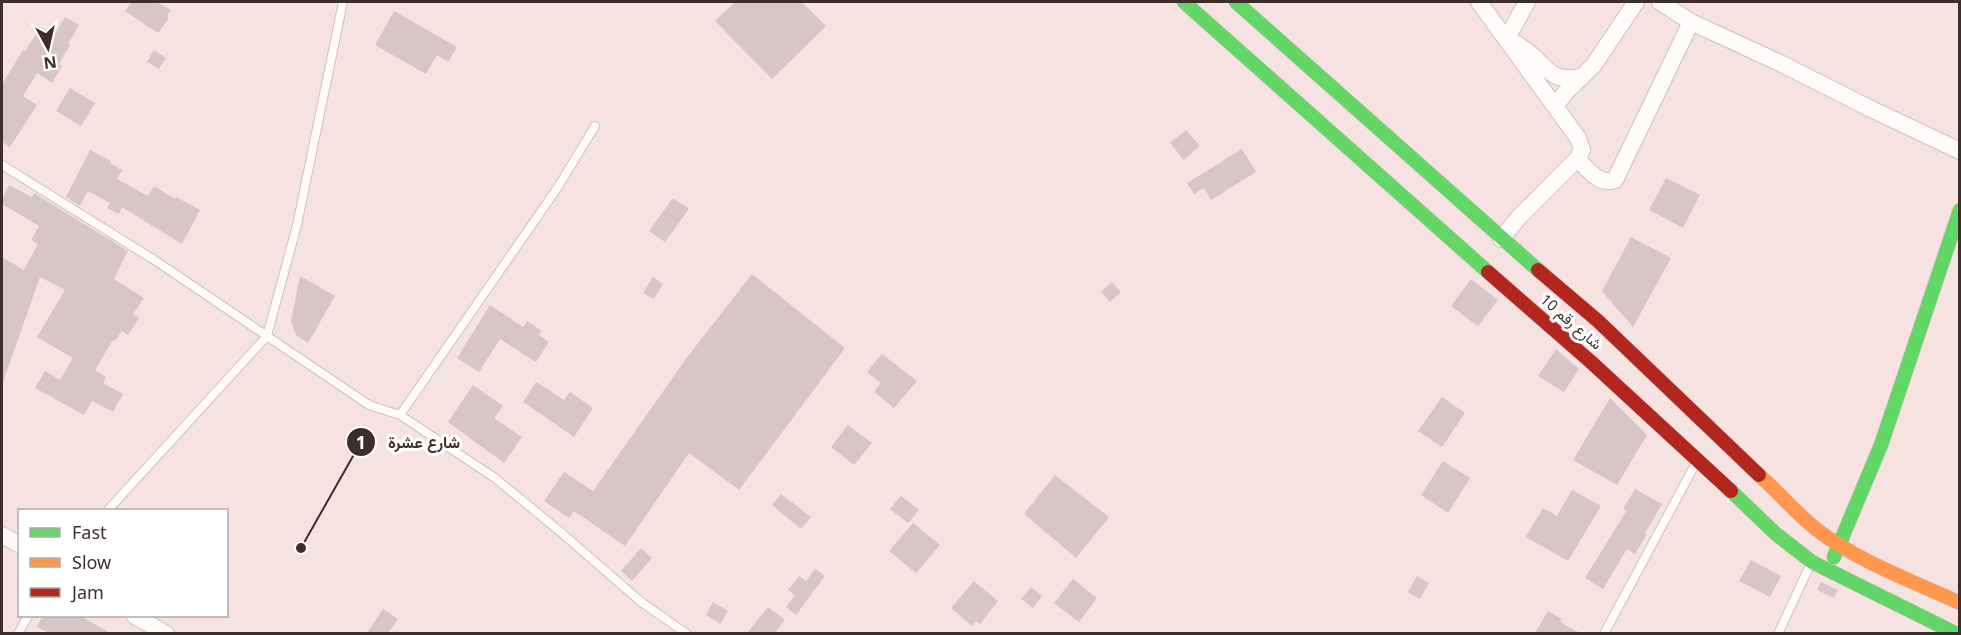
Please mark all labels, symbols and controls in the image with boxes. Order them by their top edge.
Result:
north arrow [18,18,78,78]
text: N [42,51,58,75]
street label: شارع رقم 10 [1535,289,1607,355]
callout: شارع عشرة [346,425,472,459]
text: 1 [356,430,366,454]
text: شارع عشرة [388,431,460,453]
legend [18,509,228,617]
text: Fast [72,520,107,544]
text: Slow [72,550,111,574]
text: Jam [70,580,104,604]

